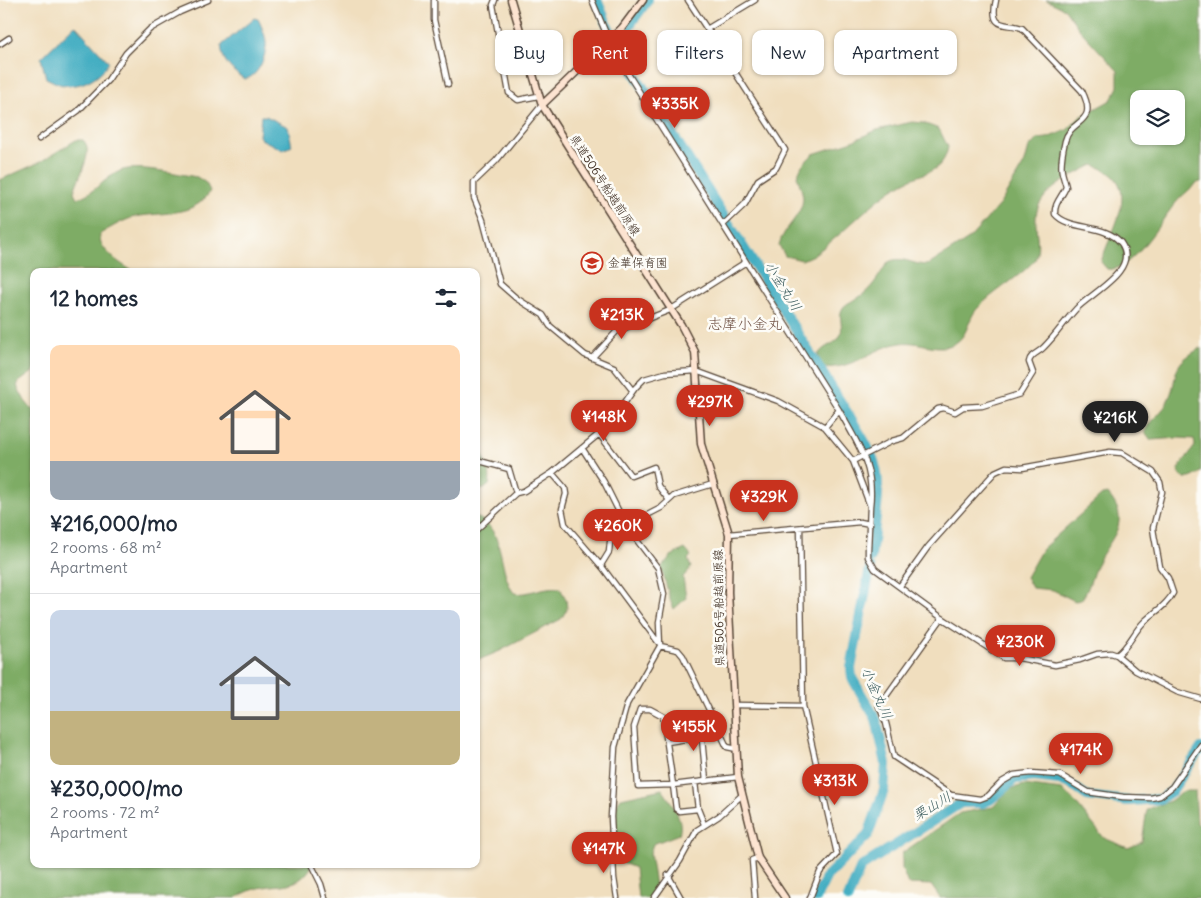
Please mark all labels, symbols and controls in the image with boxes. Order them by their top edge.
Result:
chip: Buy [495,30,563,75]
chip: Rent [573,30,647,75]
chip: Filters [657,30,742,75]
chip: New [752,30,824,75]
chip: Apartment [834,30,957,75]
pin: ¥335K [640,86,710,129]
map controls [1130,90,1185,145]
button: layers [1130,90,1185,145]
text: ¥335K [652,93,698,113]
street label: 県道506号船越前原線 [567,131,644,238]
school or university icon: 金華保育園 [580,251,604,275]
place label: 金華保育園 [608,255,668,270]
water label: 小金丸川 [761,257,805,315]
icon: filters [432,284,460,312]
text: 12 homes [50,285,138,312]
pin: ¥213K [587,298,657,340]
text: ¥213K [600,304,644,324]
district label: 志摩小金丸 [707,314,783,333]
icon: home [210,377,300,467]
pin: ¥297K [675,384,745,427]
text: ¥297K [687,391,733,411]
pin: ¥148K [569,400,639,442]
pin: ¥216K [1080,400,1150,443]
text: ¥148K [582,406,626,426]
text: ¥216K [1093,407,1137,427]
pin: ¥329K [729,480,799,522]
text: ¥329K [741,486,787,506]
pin: ¥260K [583,508,653,551]
text: ¥216,000/mo [50,510,177,537]
text: ¥260K [594,515,642,535]
text: 2 rooms · 68 m² [50,537,162,557]
street label: 県道506号船越前原線 [710,549,727,667]
text: Apartment [50,557,128,577]
pin: ¥230K [985,624,1055,667]
text: ¥230K [996,631,1044,651]
icon: home [210,643,300,733]
water label: 小金丸川 [857,664,897,722]
pin: ¥155K [659,710,729,752]
text: ¥155K [672,716,716,736]
pin: ¥174K [1046,732,1116,775]
text: ¥174K [1060,739,1102,759]
pin: ¥313K [800,764,870,806]
text: ¥313K [813,770,857,790]
text: ¥230,000/mo [50,775,183,802]
water label: 栗山川 [909,787,955,825]
text: 2 rooms · 72 m² [50,802,160,822]
text: Apartment [50,822,128,842]
pin: ¥147K [569,832,639,874]
text: ¥147K [583,838,625,858]

